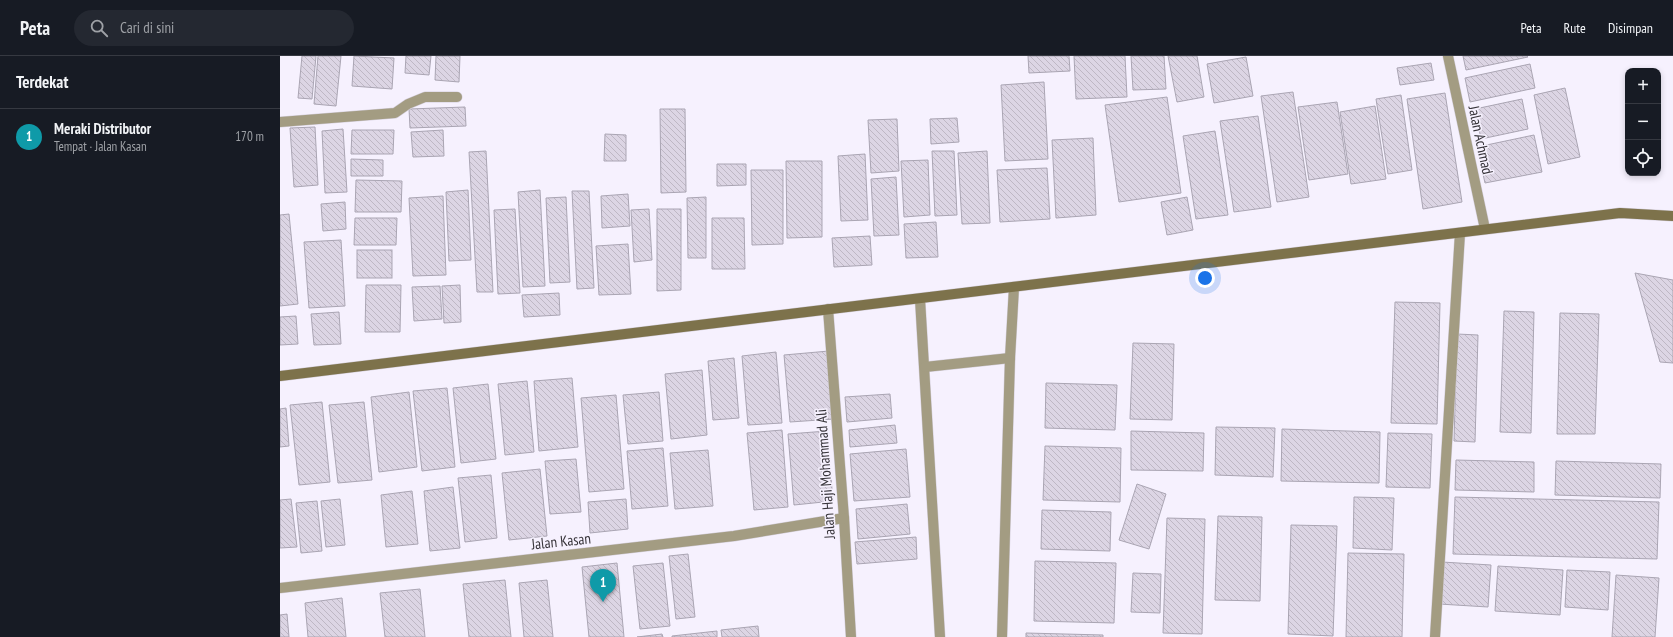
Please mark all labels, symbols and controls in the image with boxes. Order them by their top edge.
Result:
search box [74,10,354,46]
text: Peta [20,16,50,40]
icon: search [88,17,110,39]
text: Cari di sini [120,18,174,37]
text: Peta [1520,19,1542,37]
text: Rute [1564,19,1586,37]
text: Disimpan [1608,19,1653,37]
map controls [1625,68,1661,176]
button: + [1625,68,1661,104]
text: Terdekat [16,71,68,93]
street label: Jalan Achmad [1464,103,1498,176]
button: − [1625,104,1661,140]
text: Meraki Distributor [54,119,151,138]
text: 1 [26,128,32,145]
text: 170 m [235,128,264,145]
text: Tempat · Jalan Kasan [54,138,147,155]
button: locate [1625,140,1661,176]
your location [1195,268,1215,288]
street label: Jalan Haji Mohammad Ali [811,409,839,540]
street label: Jalan Kasan [529,528,592,554]
pin: 1 [590,569,616,602]

